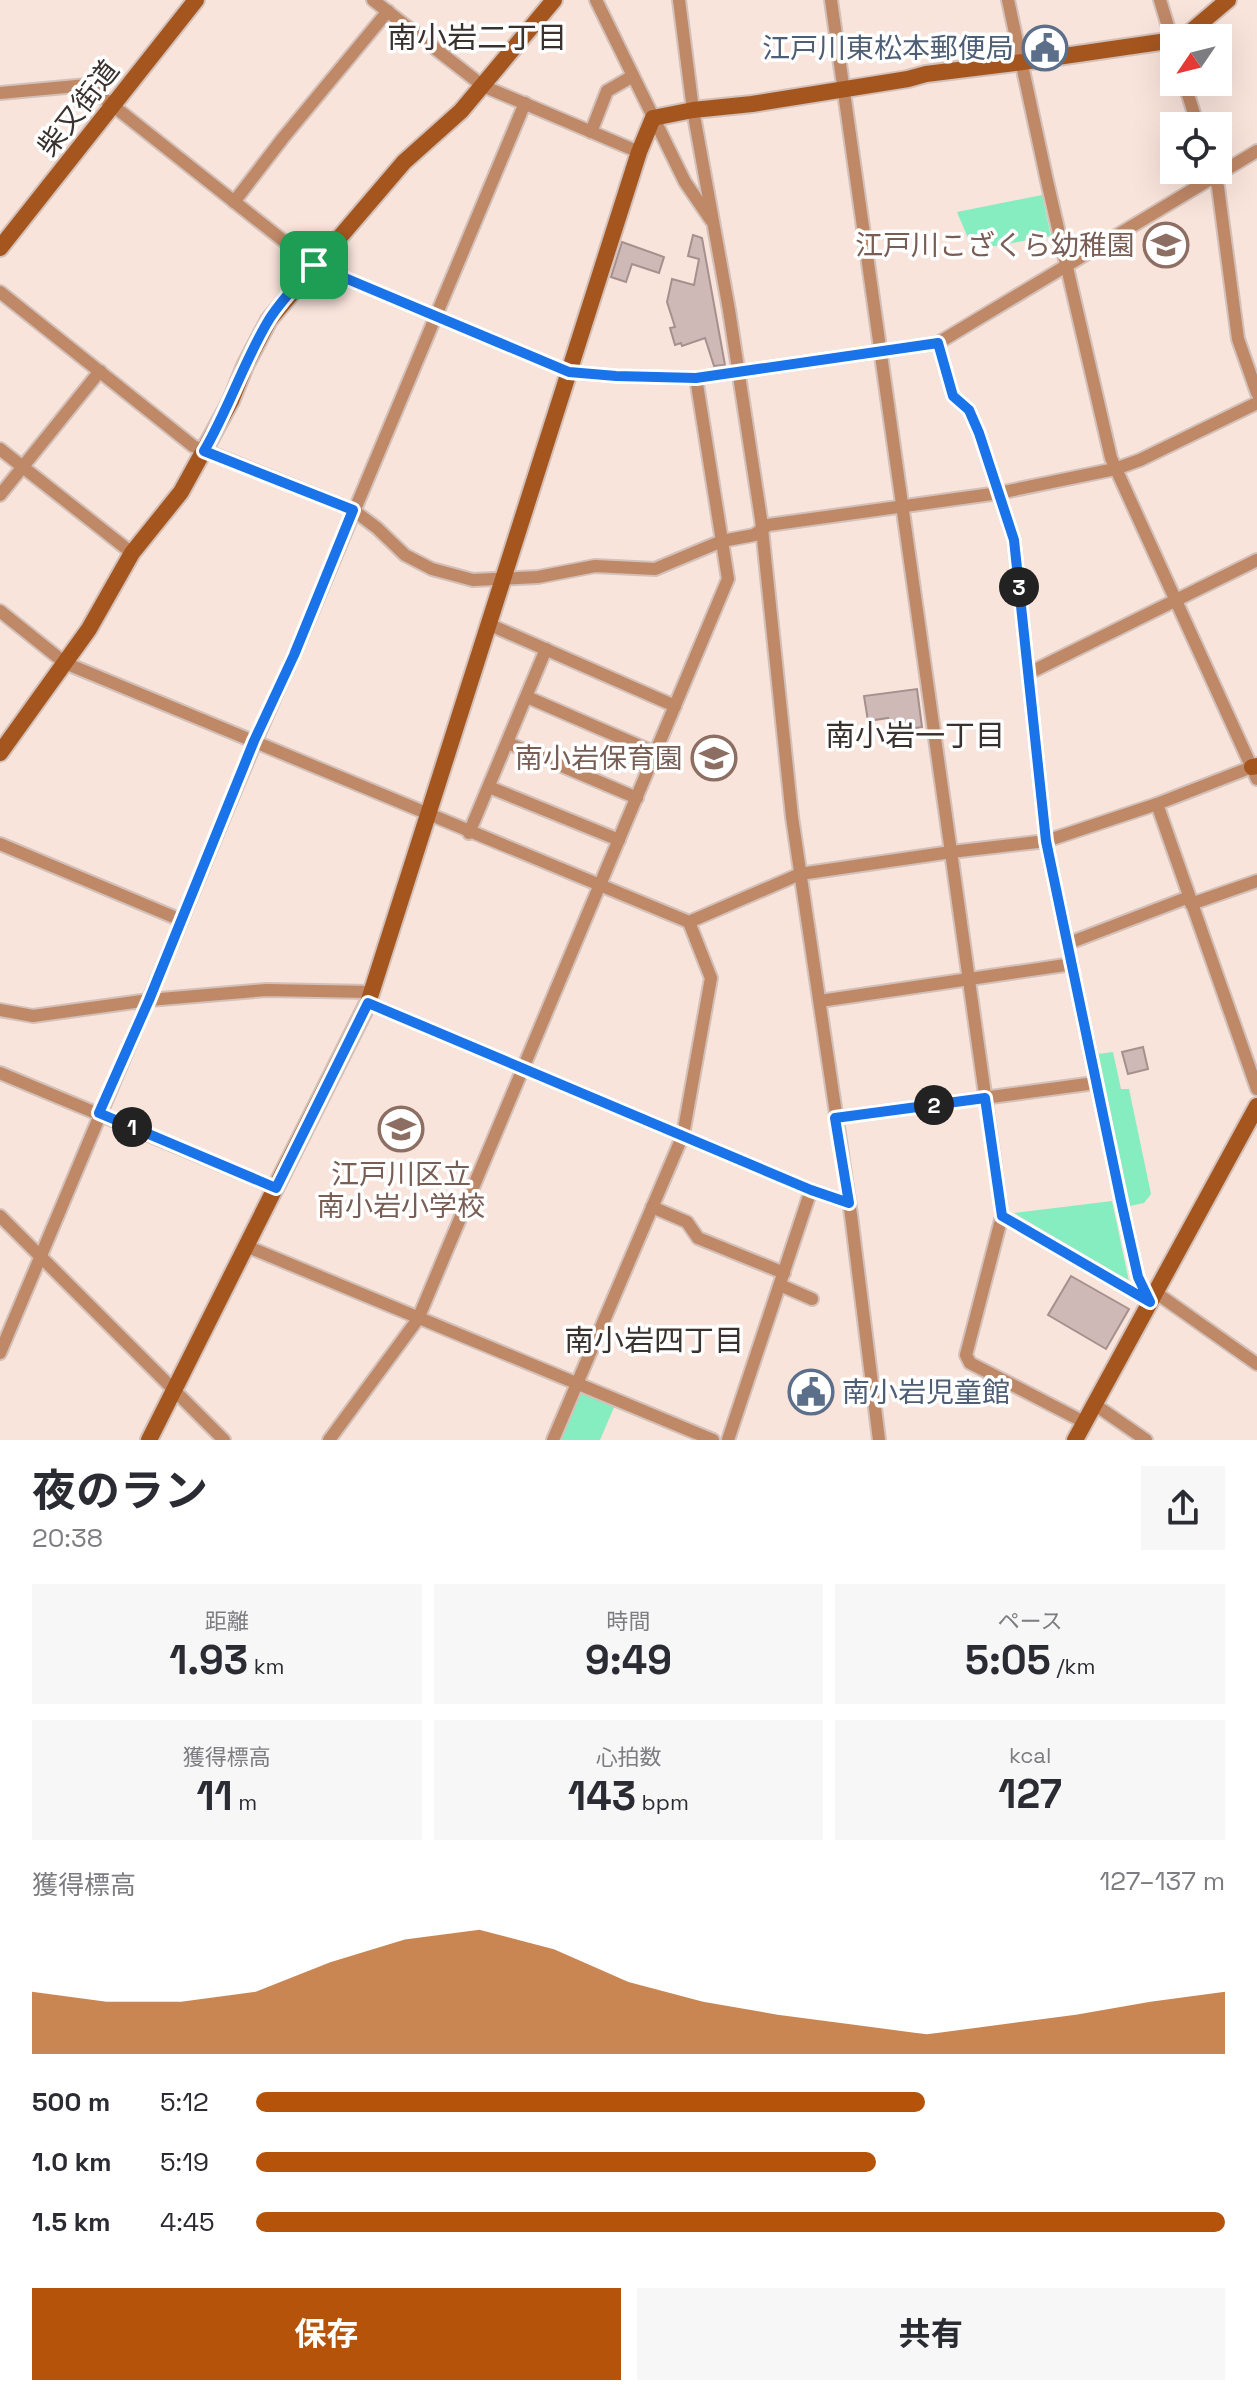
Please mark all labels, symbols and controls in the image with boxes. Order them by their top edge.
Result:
district label: 南小岩二丁目 [387,18,567,57]
public building icon: 江戸川東松本郵便局 [1021,24,1069,72]
north arrow [1160,24,1232,96]
map controls [1160,24,1232,184]
place label: 江戸川東松本郵便局 [762,30,1014,66]
street label: 柴又街道 [29,53,127,163]
button: locate [1160,112,1232,184]
school or university icon: 江戸川こざくら幼稚園 [1142,221,1190,269]
place label: 江戸川こざくら幼稚園 [855,227,1135,263]
pin [280,231,348,299]
icon: arrive [292,243,336,287]
pin: 3 [999,567,1039,607]
text: 3 [1012,573,1026,601]
district label: 南小岩一丁目 [825,716,1005,755]
school or university icon: 南小岩保育園 [690,734,738,782]
place label: 南小岩保育園 [515,740,683,776]
pin: 2 [914,1085,954,1125]
text: 2 [927,1091,941,1119]
school or university icon: 江戸川区立 南小岩小学校 [377,1105,425,1153]
pin: 1 [112,1107,152,1147]
text: 1 [127,1113,137,1141]
place label: 江戸川区立 南小岩小学校 [317,1156,485,1224]
district label: 南小岩四丁目 [564,1321,744,1360]
public building icon: 南小岩児童館 [787,1368,835,1416]
place label: 南小岩児童館 [842,1374,1010,1410]
text: 夜のラン [32,1463,208,1519]
button: share [1141,1466,1225,1550]
text: 20:38 [32,1521,103,1555]
text: 距離 [205,1607,249,1635]
text: 時間 [606,1607,651,1635]
text: ペース [998,1607,1063,1635]
text: 1.93 [169,1635,248,1686]
text: 9:49 [585,1635,672,1686]
text: 5:05 [965,1635,1051,1686]
text: km [248,1652,285,1680]
text: /km [1051,1652,1095,1680]
text: kcal [1009,1741,1051,1769]
text: 獲得標高 [183,1743,271,1771]
text: 心拍数 [595,1743,662,1771]
text: 127 [998,1769,1062,1820]
text: 11 [196,1771,233,1822]
text: 143 [568,1771,636,1822]
text: m [233,1788,257,1816]
text: bpm [636,1788,689,1816]
text: 127–137 m [1099,1864,1225,1898]
text: 獲得標高 [32,1868,136,1902]
text: 500 m [32,2085,110,2119]
text: 5:12 [160,2085,209,2119]
text: 1.0 km [32,2145,112,2179]
text: 5:19 [160,2145,209,2179]
text: 1.5 km [32,2205,111,2239]
text: 4:45 [160,2205,215,2239]
button: 保存 [32,2288,621,2380]
button: 共有 [637,2288,1225,2380]

